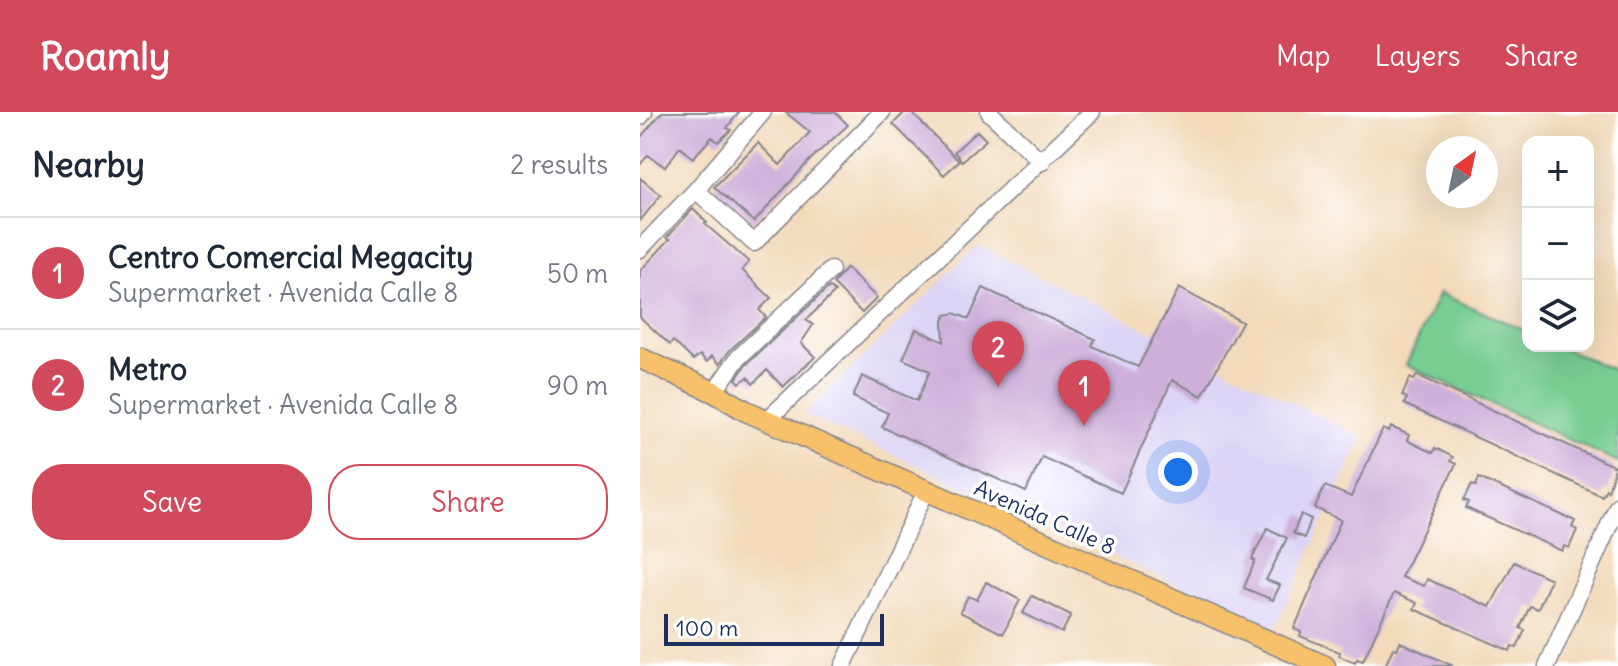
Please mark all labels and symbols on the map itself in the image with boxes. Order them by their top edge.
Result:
north arrow [1426,136,1498,208]
pin: 2 [972,321,1024,387]
pin: 1 [1058,360,1110,426]
your location [1158,452,1198,492]
street label: Avenida Calle 8 [970,473,1120,561]
scale bar [664,610,884,646]

